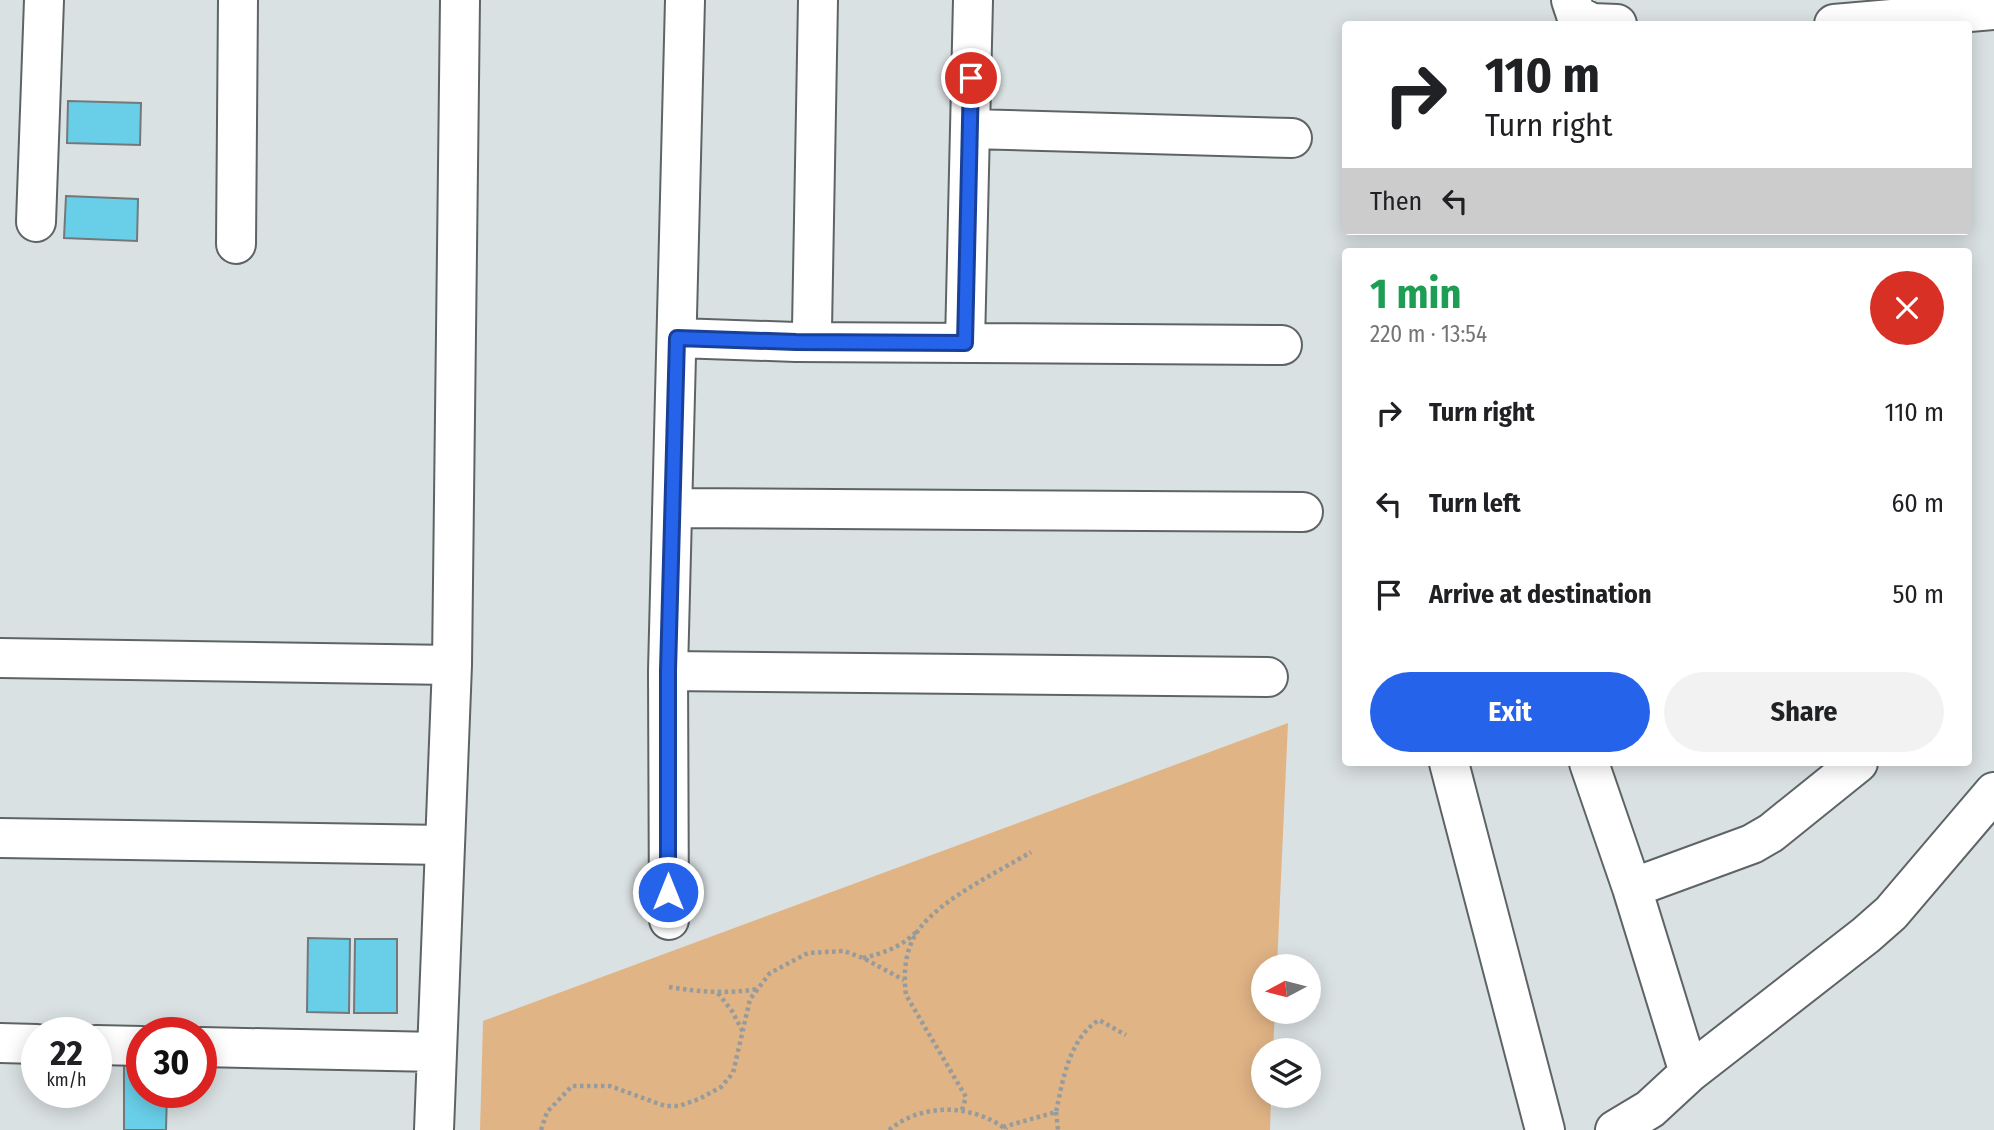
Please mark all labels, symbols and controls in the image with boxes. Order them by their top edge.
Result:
text: 110 m [1485,46,1600,105]
pin [941,48,1001,108]
icon: right [1370,49,1461,140]
icon: arrive [952,59,990,97]
text: Turn right [1485,106,1612,144]
icon: left [1436,182,1474,220]
text: Then [1370,186,1422,217]
text: 1 min [1370,269,1461,319]
button: close [1870,271,1944,345]
text: 220 m · 13:54 [1370,320,1487,348]
icon: right [1370,394,1408,432]
text: Turn right [1429,397,1535,428]
text: 110 m [1884,397,1944,428]
icon: left [1370,485,1408,523]
text: Turn left [1429,488,1521,519]
text: 60 m [1891,488,1944,519]
icon: arrive [1370,576,1408,614]
text: Arrive at destination [1429,579,1652,610]
text: 50 m [1892,579,1944,610]
button: Exit [1370,672,1650,752]
button: Share [1664,672,1944,752]
position arrow [631,855,705,929]
north arrow [1251,954,1321,1024]
map controls [1251,954,1321,1108]
speed limit sign: 30 [126,1017,217,1108]
text: 22 [50,1032,83,1074]
button: layers [1251,1038,1321,1108]
text: km/h [46,1069,87,1091]

